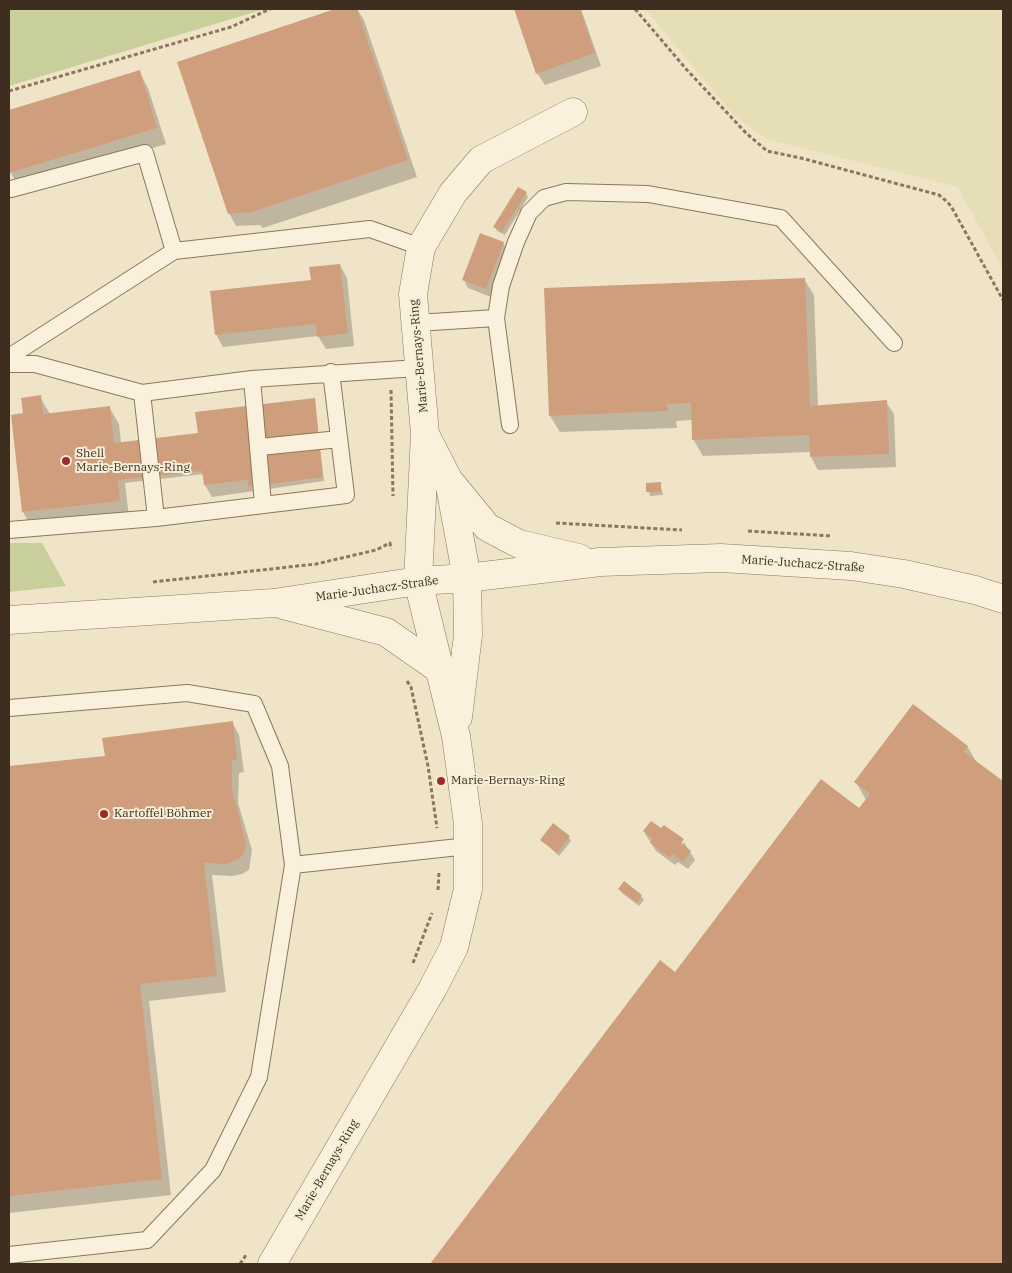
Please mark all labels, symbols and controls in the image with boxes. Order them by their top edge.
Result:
street label: Marie-Bernays-Ring [407,299,431,413]
place label: Shell Marie-Bernays-Ring [76,447,190,475]
marker: Shell Marie-Bernays-Ring [60,455,72,467]
street label: Marie-Juchacz-Straße [741,552,865,576]
street label: Marie-Juchacz-Straße [315,573,439,605]
place label: Marie-Bernays-Ring [451,774,565,788]
marker: Marie-Bernays-Ring [435,775,447,787]
place label: Kartoffel Böhmer [114,807,212,821]
marker: Kartoffel Böhmer [98,808,110,820]
street label: Marie-Bernays-Ring [292,1117,362,1223]

